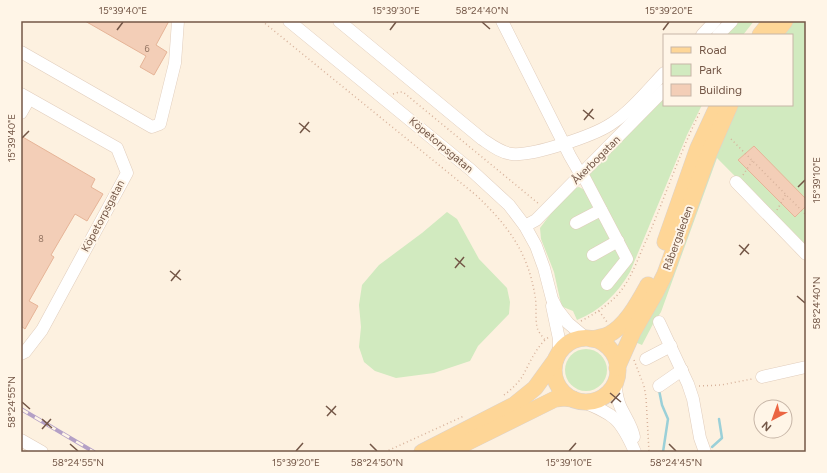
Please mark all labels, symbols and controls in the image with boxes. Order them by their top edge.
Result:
text: 15°39'40"E [99,4,147,17]
text: 15°39'30"E [372,4,420,17]
text: 58°24'40"N [456,4,508,17]
text: 15°39'20"E [645,4,693,17]
legend [663,34,793,106]
house number: 6 [144,43,150,54]
text: Road [699,43,727,57]
text: Park [699,63,722,77]
text: Building [699,83,742,97]
text: 15°39'40"E [5,114,18,162]
street label: Köpetorpsgatan [406,115,476,175]
street label: Åkerbogatan [568,132,623,187]
text: 15°39'10"E [810,157,823,203]
street label: Köpetorpsgatan [79,178,127,254]
street label: Råbergaleden [660,204,696,272]
house number: 8 [38,233,44,244]
text: 58°24'40"N [810,277,823,329]
text: 58°24'55"N [5,376,18,428]
north arrow [753,399,793,439]
text: N [759,418,774,434]
text: 58°24'55"N [52,456,104,469]
text: 15°39'20"E [272,456,320,469]
text: 58°24'50"N [351,456,403,469]
text: 15°39'10"E [546,456,592,469]
text: 58°24'45"N [650,456,702,469]

